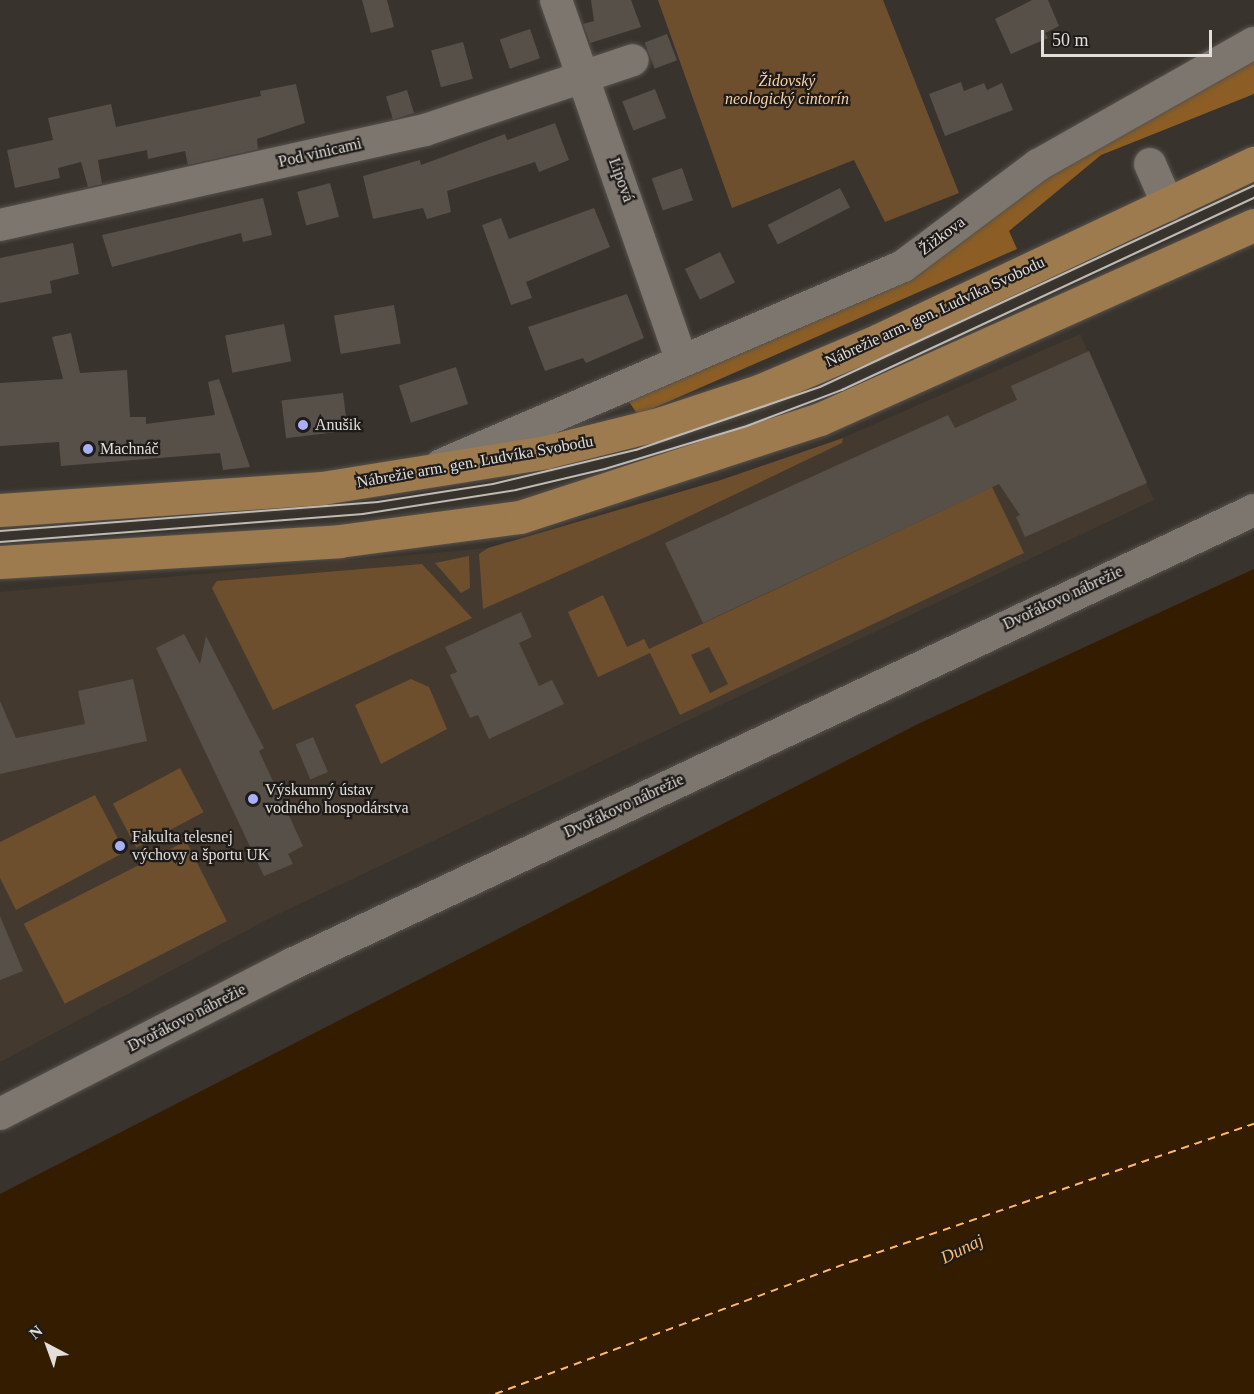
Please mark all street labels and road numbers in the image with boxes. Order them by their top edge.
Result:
street label: Pod vinicami [276,134,364,172]
street label: Lipová [604,155,638,205]
street label: Žižkova [915,213,969,259]
street label: Nábrežie arm. gen. Ludvíka Svobodu [822,253,1048,371]
street label: Nábrežie arm. gen. Ludvíka Svobodu [355,432,595,492]
street label: Dvořákovo nábrežie [1000,562,1126,634]
street label: Dvořákovo nábrežie [561,770,687,842]
street label: Dvořákovo nábrežie [125,980,249,1056]

